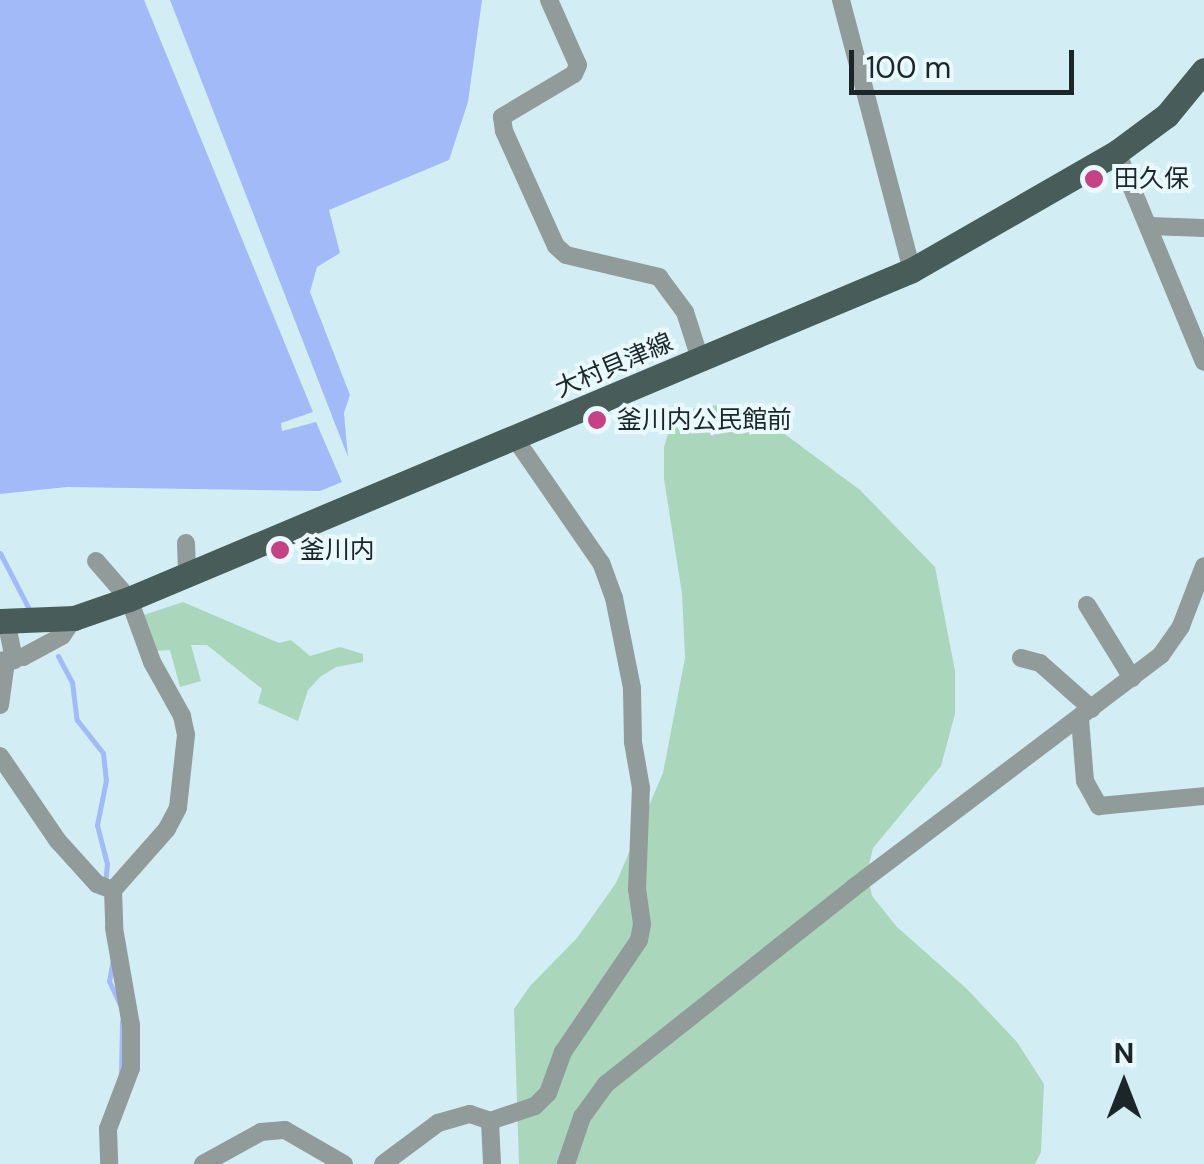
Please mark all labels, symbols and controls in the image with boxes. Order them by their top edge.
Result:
scale bar [854,30,1079,92]
text: 100 m [866,48,951,87]
place label: 田久保 [1114,164,1189,194]
marker: 田久保 [1083,168,1105,190]
street label: 大村貝津線 [551,328,677,404]
place label: 釜川内公民館前 [617,405,792,435]
marker: 釜川内公民館前 [586,409,608,431]
place label: 釜川内 [300,535,375,565]
marker: 釜川内 [269,539,291,561]
north arrow [1074,1034,1174,1134]
text: N [1114,1035,1134,1072]

